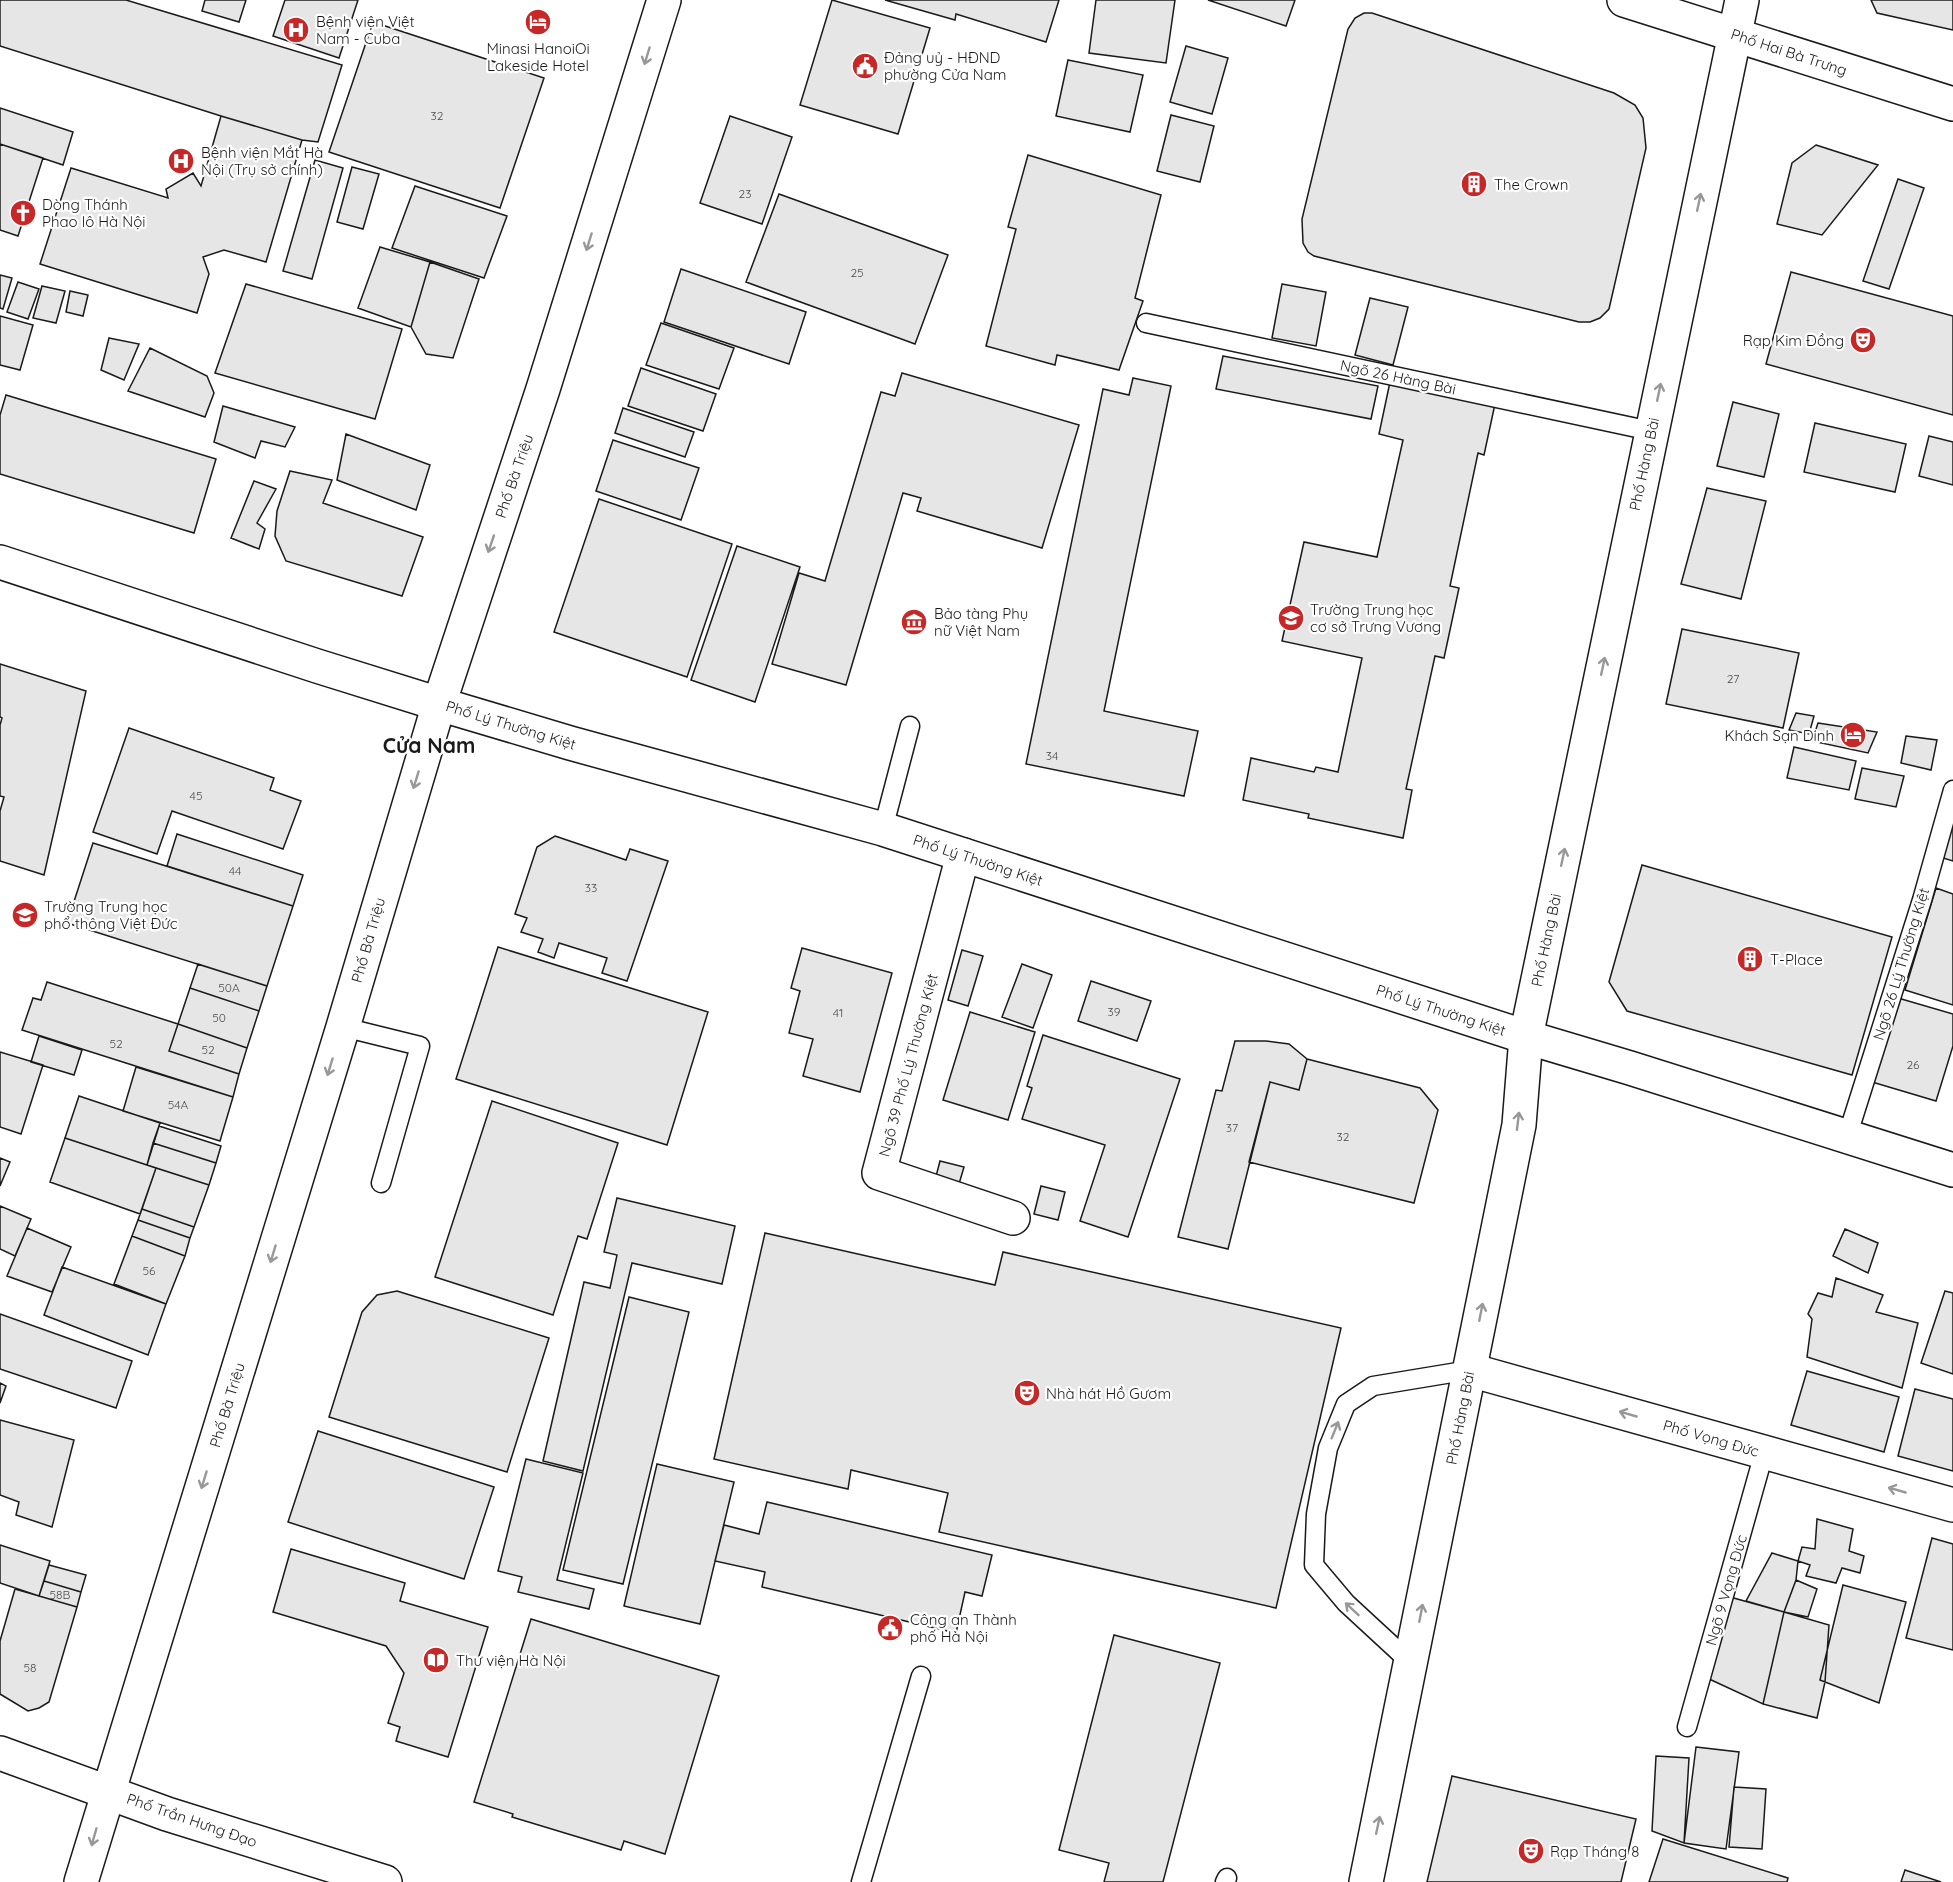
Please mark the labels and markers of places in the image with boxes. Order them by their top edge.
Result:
hotel icon: Minasi HanoiOi Lakeside Hotel [523,7,553,37]
place label: Bệnh viện Việt Nam - Cuba [316,12,415,48]
hospital icon: Bệnh viện Việt Nam - Cuba [281,15,311,45]
place label: Minasi HanoiOi Lakeside Hotel [486,39,590,75]
place label: Đảng uỷ - HĐND phường Cửa Nam [884,48,1007,84]
public building icon: Đảng uỷ - HĐND phường Cửa Nam [850,51,880,81]
place label: Bệnh viện Mắt Hà Nội (Trụ sở chính) [201,143,323,179]
hospital icon: Bệnh viện Mắt Hà Nội (Trụ sở chính) [166,146,196,176]
building icon: The Crown [1459,169,1489,199]
place label: The Crown [1494,175,1568,194]
place label: Dòng Thánh Phao lô Hà Nội [42,195,146,231]
church icon: Dòng Thánh Phao lô Hà Nội [8,198,38,228]
theatre icon: Rạp Kim Đồng [1848,325,1878,355]
place label: Rạp Kim Đồng [1743,331,1844,350]
place label: Trường Trung học cơ sở Trưng Vương [1310,600,1441,636]
school or university icon: Trường Trung học cơ sở Trưng Vương [1276,603,1306,633]
place label: Bảo tàng Phụ nữ Việt Nam [934,604,1028,640]
museum icon: Bảo tàng Phụ nữ Việt Nam [899,607,929,637]
hotel icon: Khách Sạn Dinh [1838,720,1868,750]
place label: Khách Sạn Dinh [1724,726,1834,745]
place label: Trường Trung học phổ thông Việt Đức [44,897,178,933]
school or university icon: Trường Trung học phổ thông Việt Đức [10,900,40,930]
building icon: T-Place [1735,944,1765,974]
place label: T-Place [1770,950,1823,969]
theatre icon: Nhà hát Hồ Gươm [1012,1378,1042,1408]
place label: Nhà hát Hồ Gươm [1046,1384,1171,1403]
place label: Công an Thành phố Hà Nội [910,1610,1017,1646]
public building icon: Công an Thành phố Hà Nội [875,1613,905,1643]
library icon: Thư viện Hà Nội [421,1645,451,1675]
place label: Thư viện Hà Nội [456,1651,566,1670]
theatre icon: Rạp Tháng 8 [1516,1836,1546,1866]
place label: Rạp Tháng 8 [1550,1842,1639,1861]

